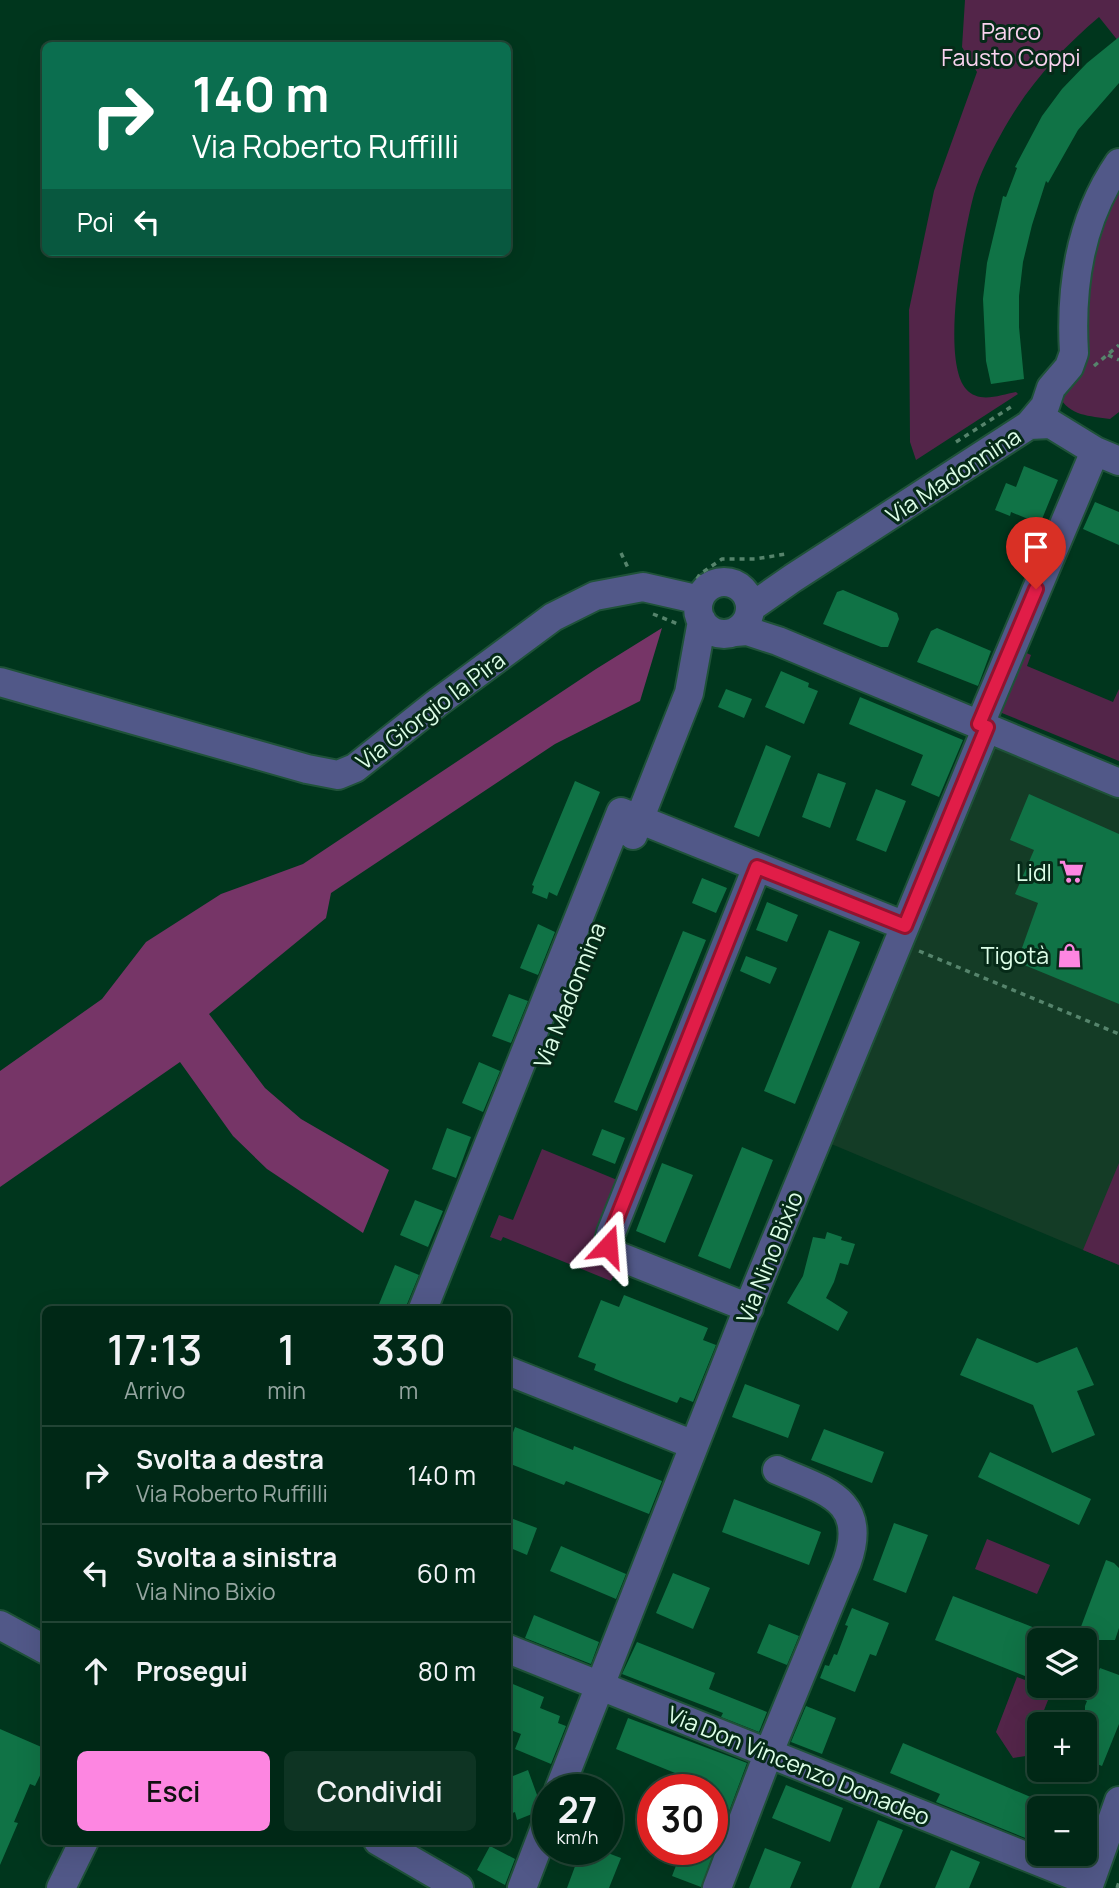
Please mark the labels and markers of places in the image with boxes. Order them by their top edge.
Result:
pin [1006,517,1066,589]
place label: Lidl [1016,856,1052,888]
supermarket icon: Lidl [1058,858,1086,886]
place label: Tigotà [981,939,1049,971]
shop icon: Tigotà [1055,941,1083,969]

